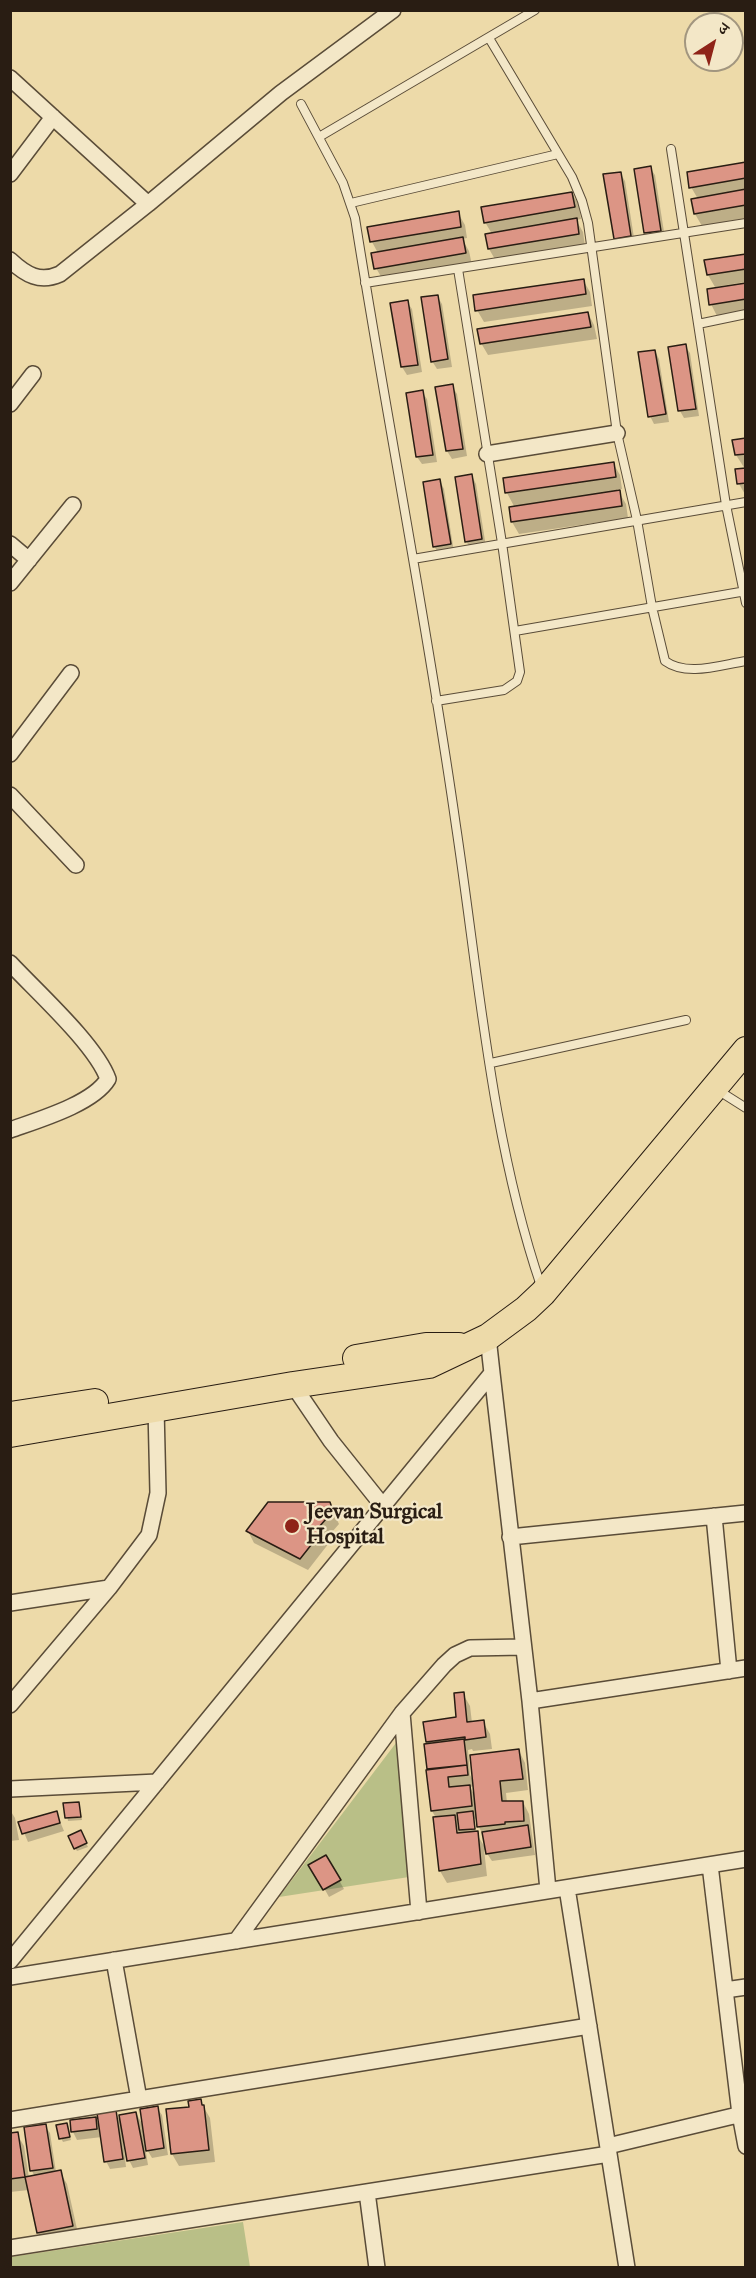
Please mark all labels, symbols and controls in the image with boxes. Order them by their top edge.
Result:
north arrow [684,12,744,72]
text: उ [715,19,733,39]
place label: Jeevan Surgical Hospital [306,1500,443,1552]
marker: Jeevan Surgical Hospital [283,1517,301,1535]

